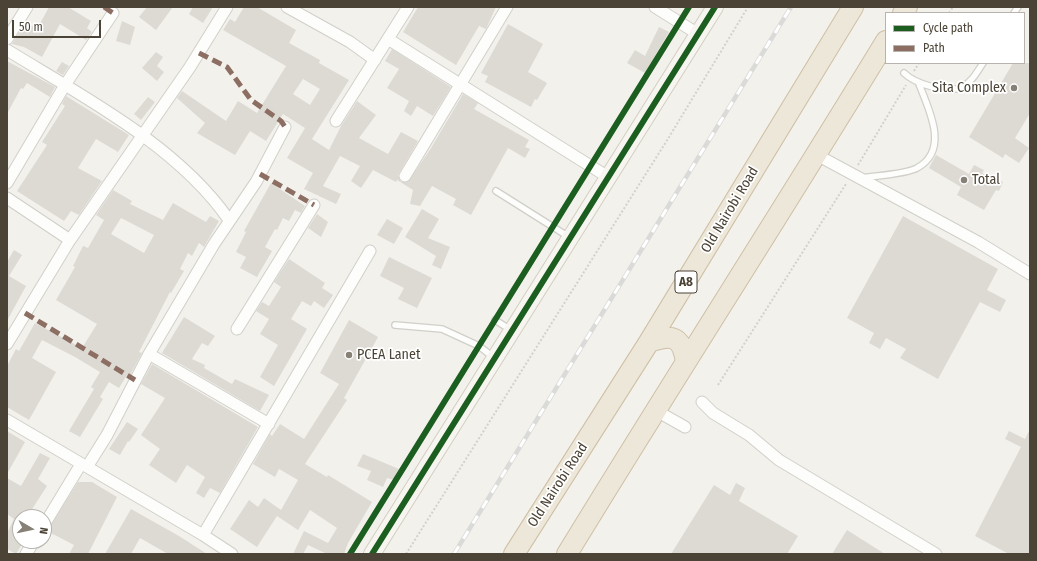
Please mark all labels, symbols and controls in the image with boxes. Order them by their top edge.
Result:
scale bar [14,12,103,38]
legend [885,12,1025,64]
text: 50 m [19,20,43,34]
text: Cycle path [923,21,973,35]
text: Path [923,41,945,55]
place label: Sita Complex [932,80,1006,96]
marker: Sita Complex [1009,83,1019,93]
street label: Old Nairobi Road [698,164,762,256]
place label: Total [972,172,1000,188]
marker: Total [959,175,969,185]
road number: A8 [675,271,697,293]
place label: PCEA Lanet [357,347,420,363]
marker: PCEA Lanet [344,350,354,360]
street label: Old Nairobi Road [524,440,592,530]
north arrow [12,509,52,549]
text: N [36,527,50,535]

